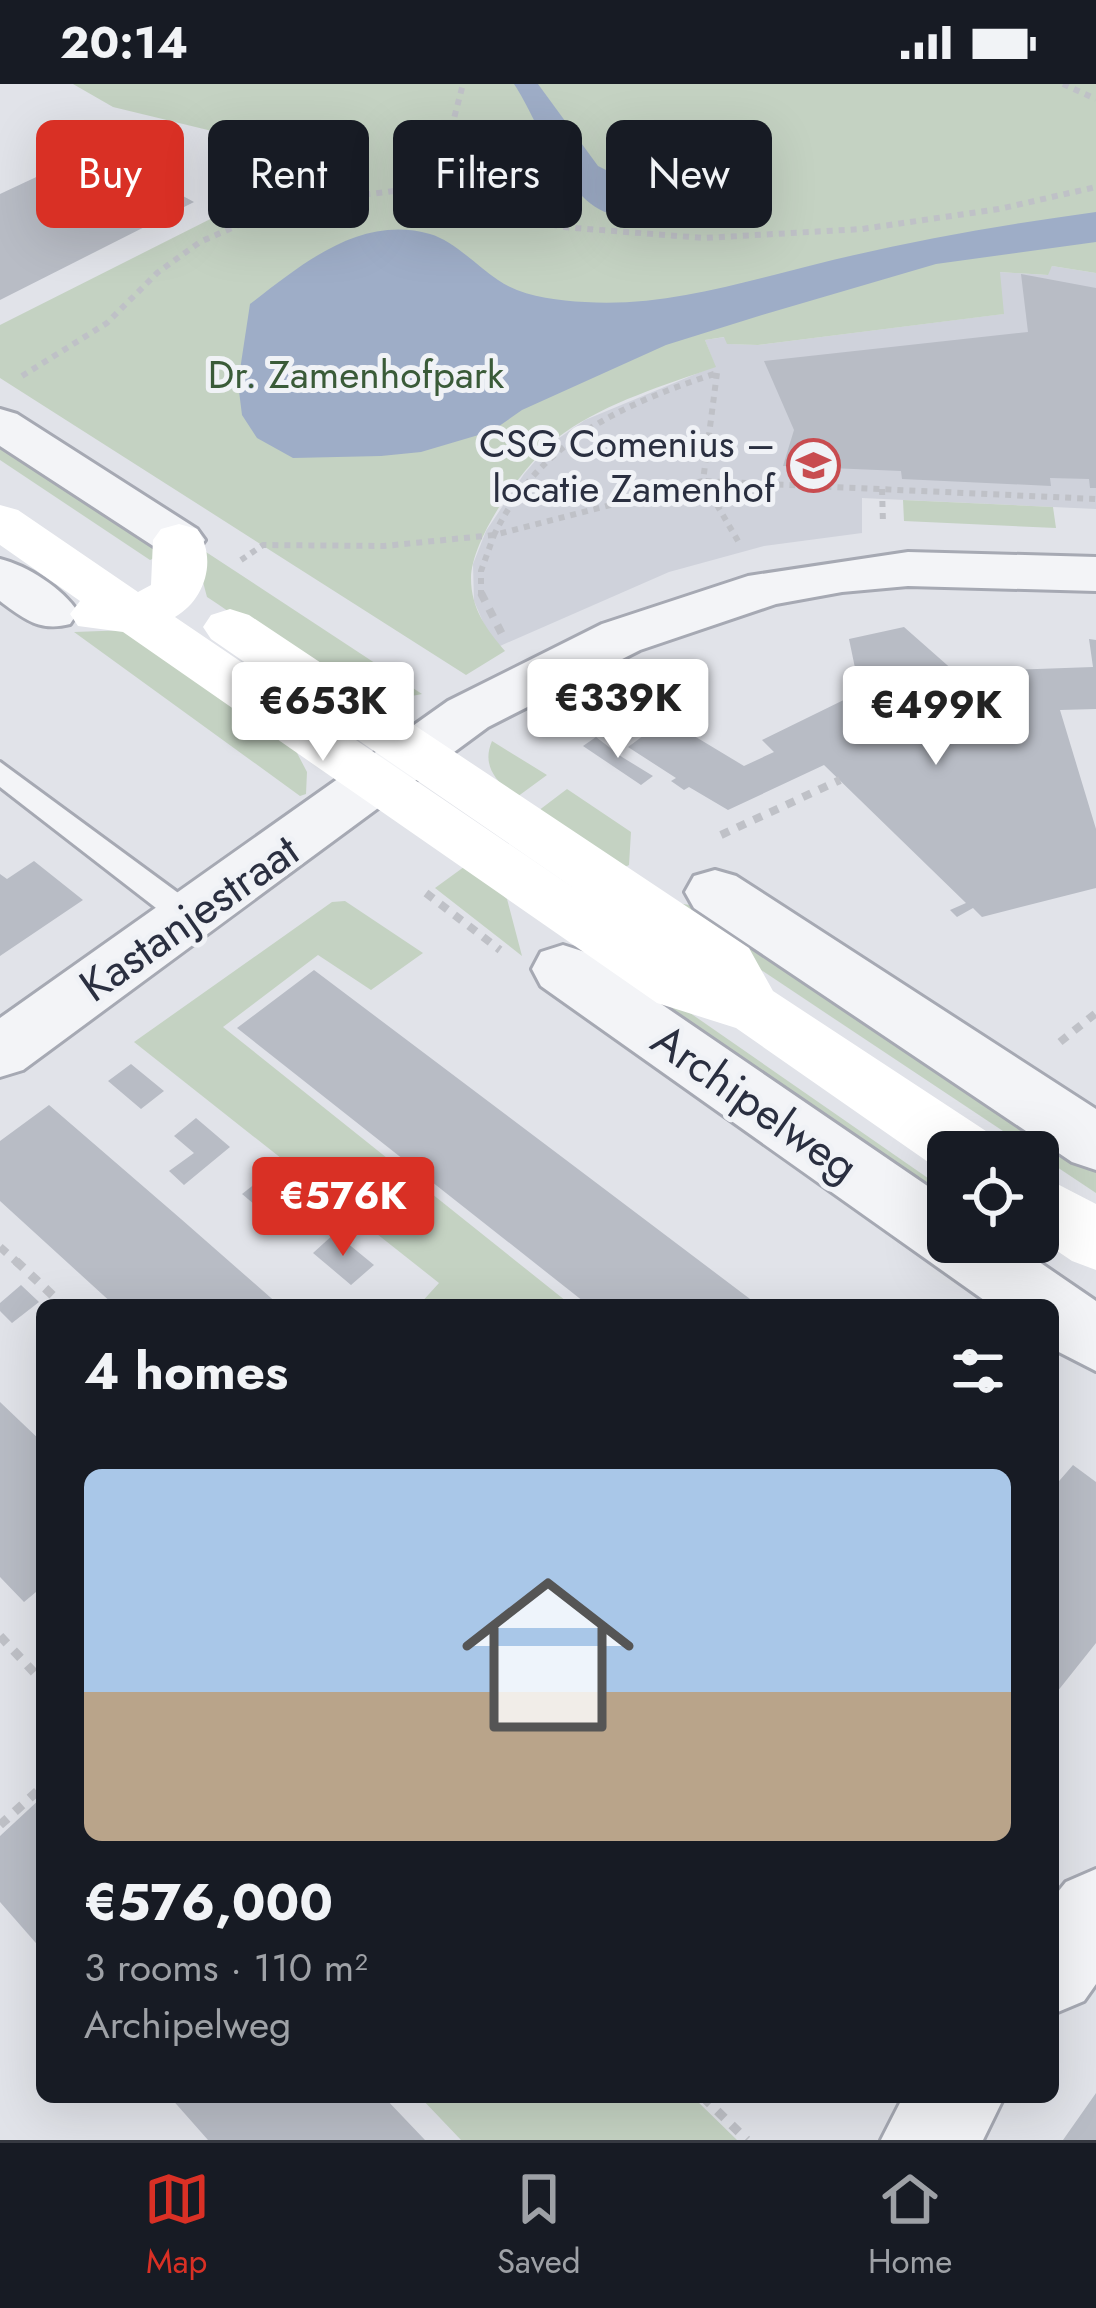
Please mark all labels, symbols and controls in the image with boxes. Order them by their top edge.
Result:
text: 20:14 [60,10,188,75]
chip: Buy [36,120,184,228]
chip: Rent [208,120,369,228]
chip: Filters [393,120,582,228]
chip: New [606,120,772,228]
park label: Dr. Zamenhofpark [208,346,505,403]
place label: CSG Comenius – locatie Zamenhof [479,415,776,517]
school or university icon: CSG Comenius – locatie Zamenhof [786,437,842,493]
pin: €339K [534,659,702,761]
pin: €653K [239,662,407,764]
pin: €499K [852,666,1020,768]
text: €339K [554,669,682,726]
text: €653K [259,672,387,729]
text: €499K [870,676,1002,733]
street label: Kastanjestraat [66,818,312,1018]
street label: Archipelweg [638,1008,872,1198]
map controls [927,1131,1059,1263]
button: locate [927,1131,1059,1263]
pin: €576K [259,1157,427,1259]
text: €576K [279,1167,407,1224]
text: 4 homes [84,1334,288,1408]
icon: filters [945,1338,1011,1404]
icon: home [440,1547,656,1763]
text: €576,000 [84,1865,333,1939]
text: 3 rooms · 110 m² [84,1939,368,1996]
text: Archipelweg [84,1996,291,2053]
tab: Map [144,2166,210,2285]
tab: Saved [497,2166,581,2285]
tab: Home [868,2166,952,2285]

